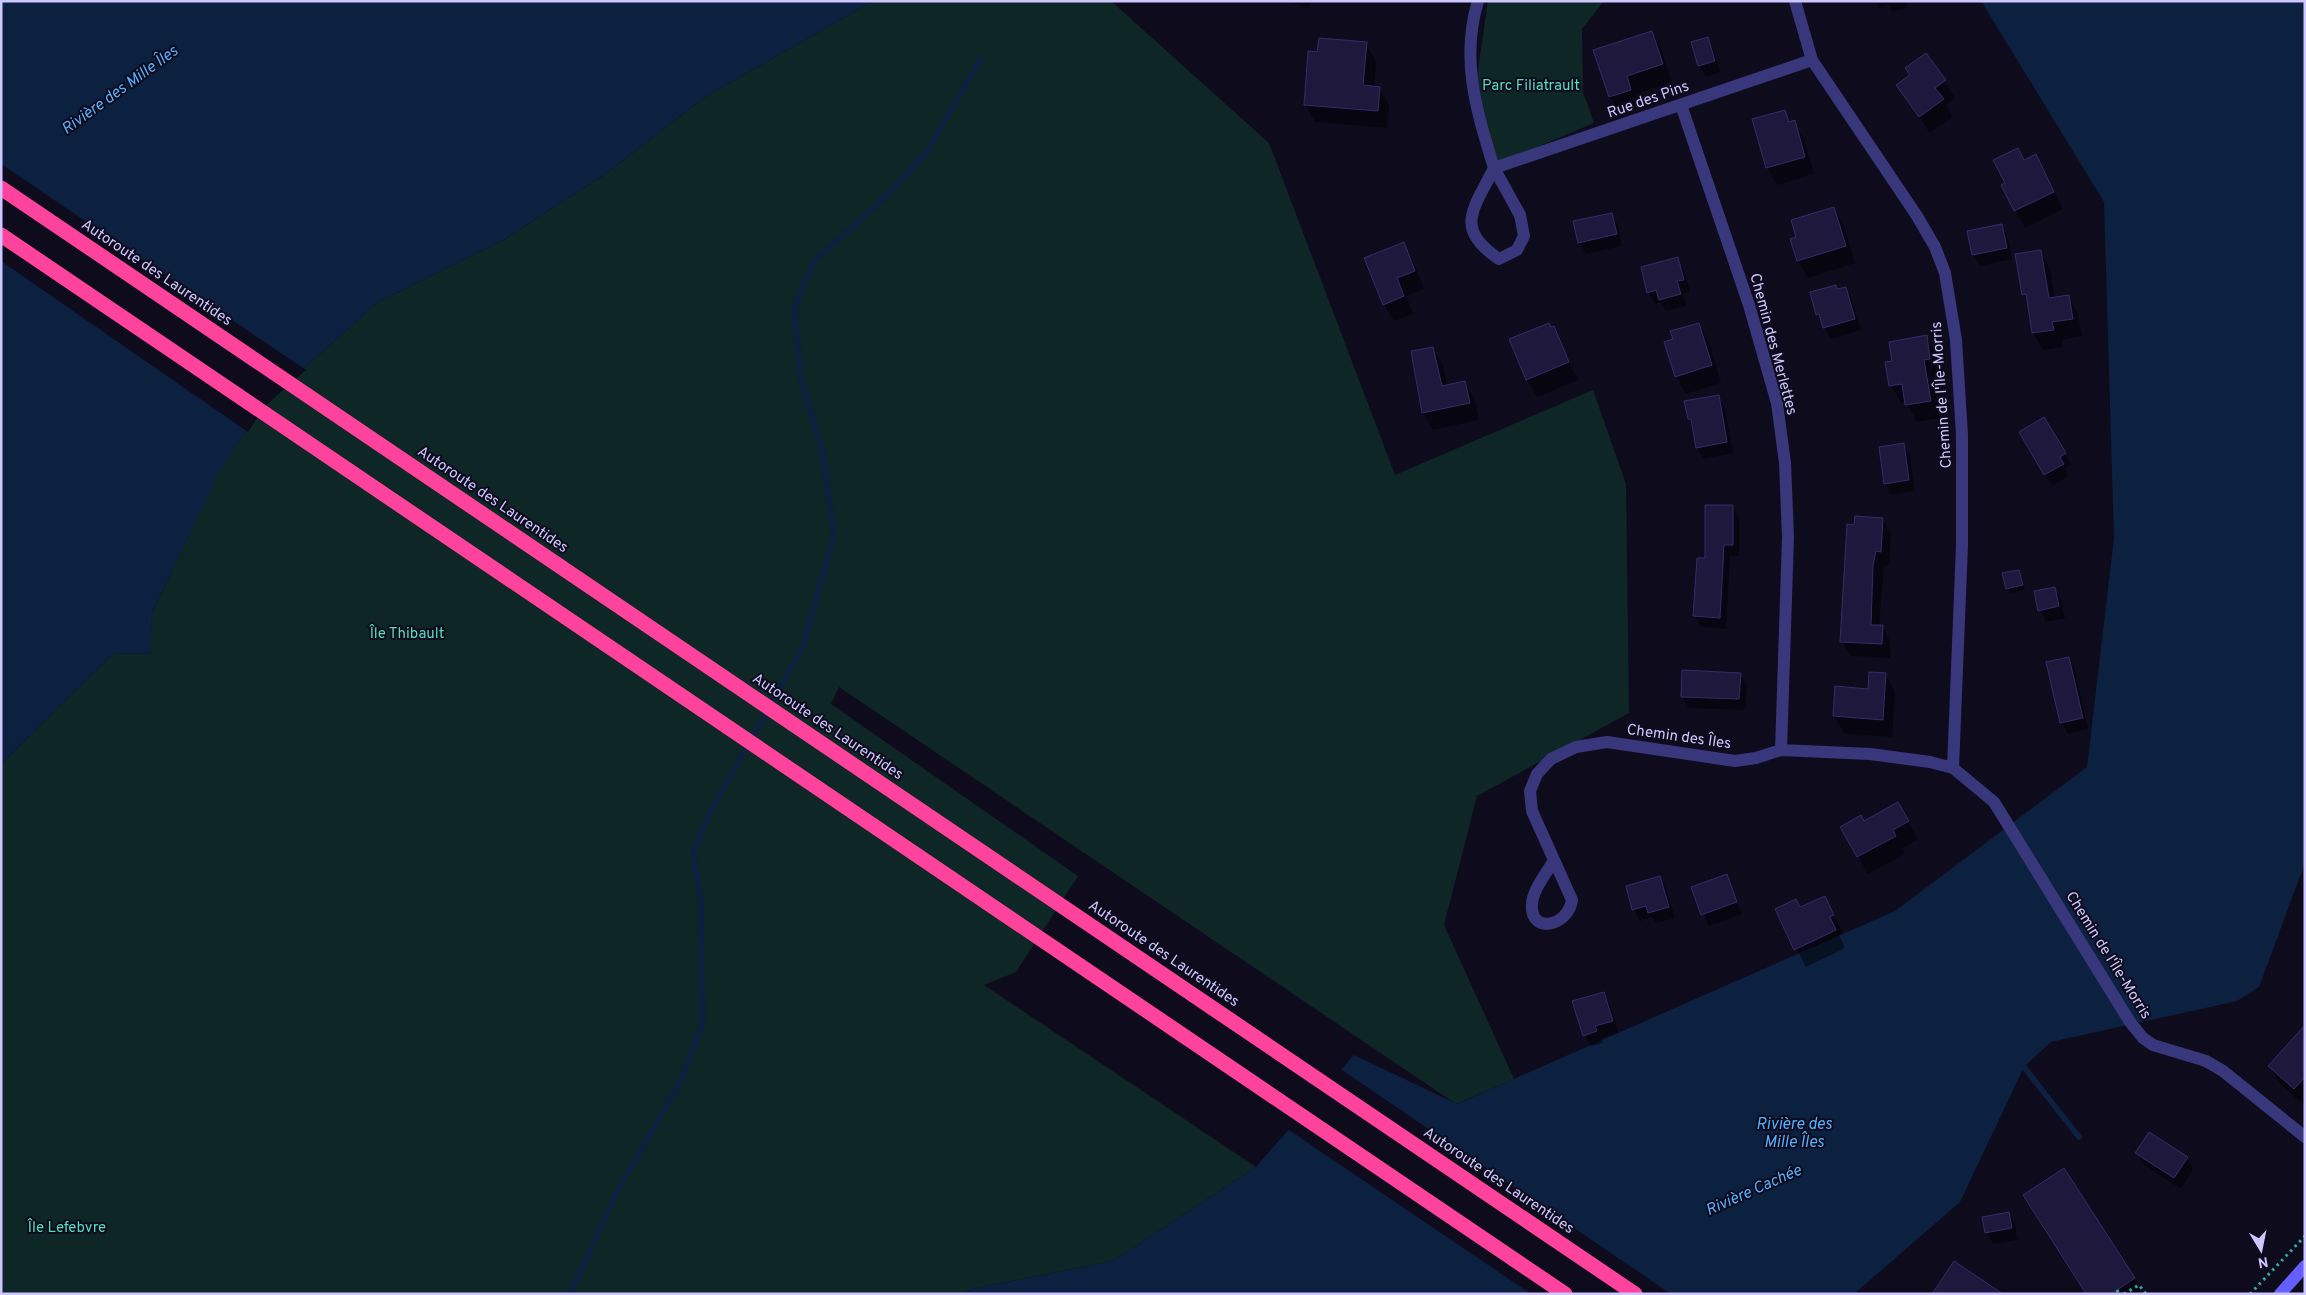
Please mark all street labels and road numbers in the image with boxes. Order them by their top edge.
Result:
street label: Rue des Pins [1605,78,1692,123]
street label: Autoroute des Laurentides [77,216,235,331]
street label: Chemin des Merlettes [1745,271,1801,417]
street label: Chemin de l'Île-Morris [1927,321,1957,469]
street label: Autoroute des Laurentides [413,443,571,558]
street label: Autoroute des Laurentides [748,670,906,785]
street label: Chemin des Îles [1625,720,1732,754]
street label: Chemin de l'Île-Morris [2061,888,2156,1023]
street label: Autoroute des Laurentides [1084,897,1242,1012]
street label: Autoroute des Laurentides [1419,1124,1577,1239]

